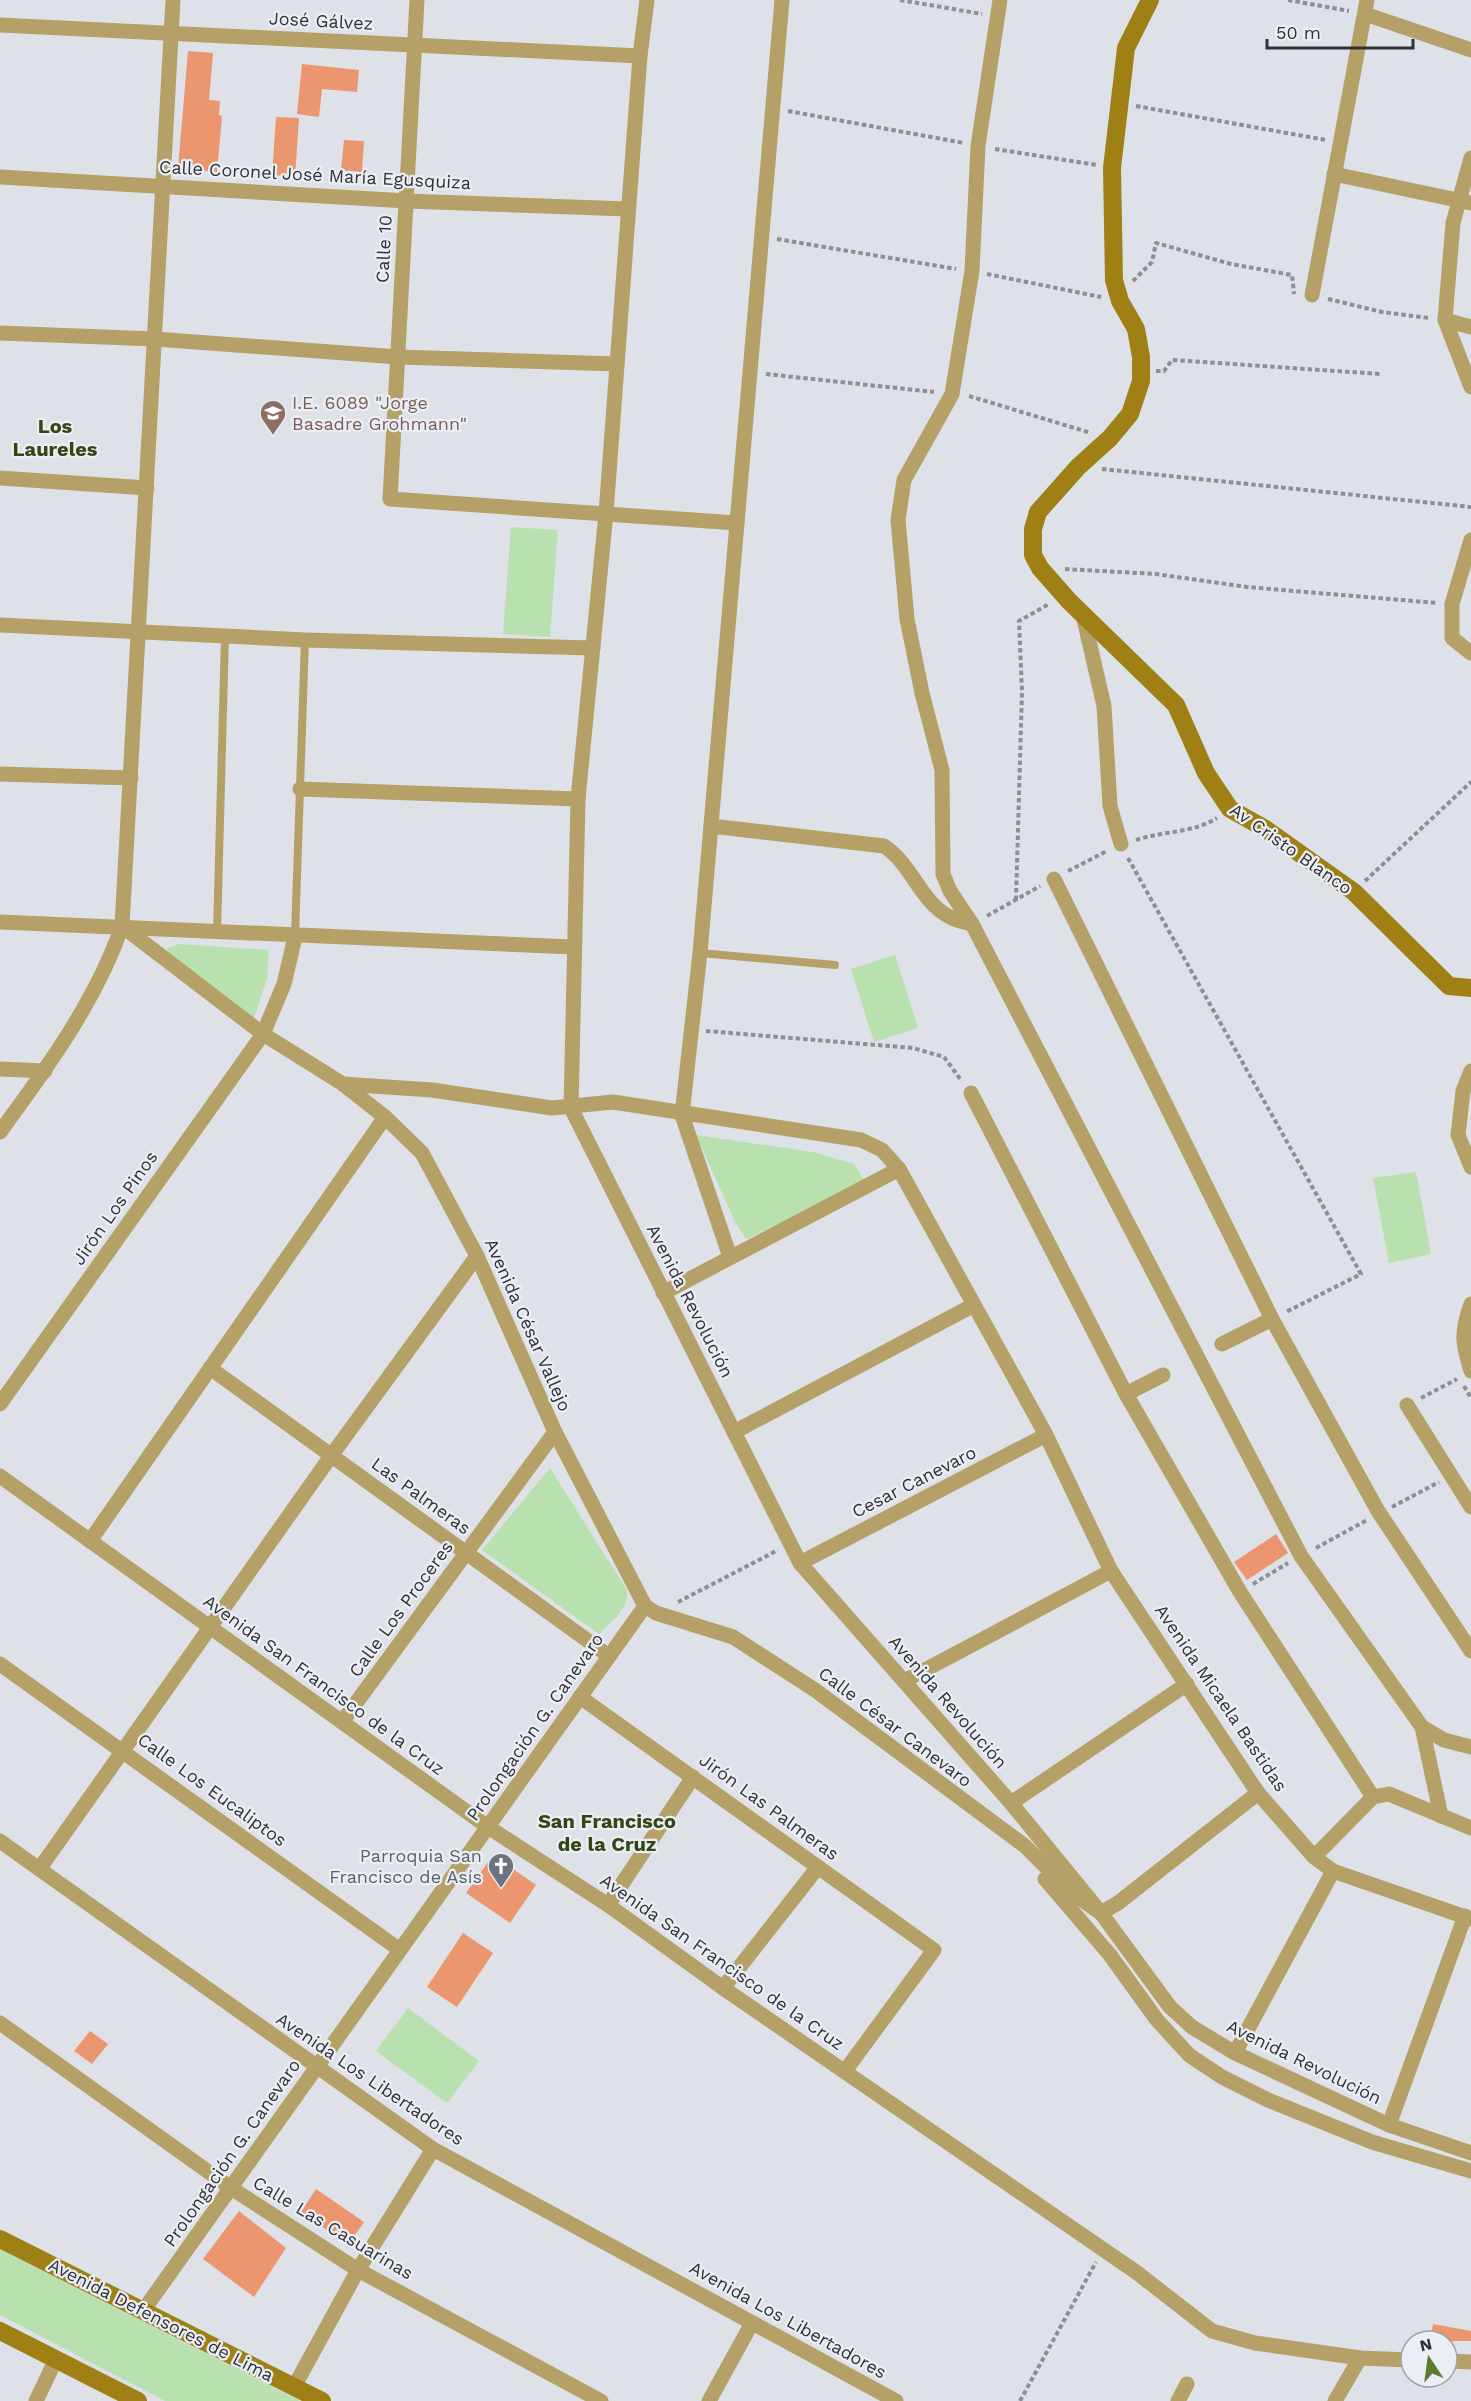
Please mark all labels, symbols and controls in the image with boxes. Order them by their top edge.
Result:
street label: José Gálvez [268,7,374,34]
scale bar [1267,12,1412,50]
text: 50 m [1276,22,1321,43]
street label: Calle Coronel José María Egusquiza [159,156,471,193]
street label: Calle 10 [371,215,396,283]
place label: I.E. 6089 "Jorge Basadre Grohmann" [292,392,467,434]
school or university icon: I.E. 6089 "Jorge Basadre Grohmann" [258,398,288,436]
district label: Los Laureles [13,414,98,461]
street label: Av Cristo Blanco [1226,799,1356,899]
street label: Jirón Los Pinos [68,1147,162,1269]
street label: Avenida Revolución [643,1220,738,1381]
street label: Avenida César Vallejo [481,1235,576,1414]
street label: Cesar Canevaro [848,1441,979,1522]
street label: Las Palmeras [368,1453,475,1539]
street label: Calle Los Proceres [344,1537,457,1681]
street label: Avenida San Francisco de la Cruz [200,1590,449,1779]
street label: Avenida Micaela Bastidas [1151,1600,1292,1795]
street label: Prolongación G. Canevaro [462,1629,607,1824]
street label: Avenida Revolución [885,1631,1012,1773]
street label: Calle César Canevaro [814,1662,976,1791]
street label: Calle Los Eucaliptos [134,1729,291,1851]
street label: Jirón Las Palmeras [695,1749,843,1864]
district label: San Francisco de la Cruz [538,1809,676,1856]
place label: Parroquia San Francisco de Asís [329,1845,482,1887]
church icon: Parroquia San Francisco de Asís [486,1851,516,1889]
street label: Avenida San Francisco de la Cruz [596,1869,848,2054]
street label: Avenida Los Libertadores [272,2008,468,2149]
street label: Avenida Revolución [1223,2015,1385,2108]
street label: Prolongación G. Canevaro [159,2055,304,2250]
street label: Calle Las Casuarinas [249,2171,417,2284]
street label: Avenida Defensores de Lima [45,2253,277,2386]
street label: Avenida Los Libertadores [686,2257,890,2383]
north arrow [1399,2329,1459,2389]
text: N [1418,2334,1434,2355]

